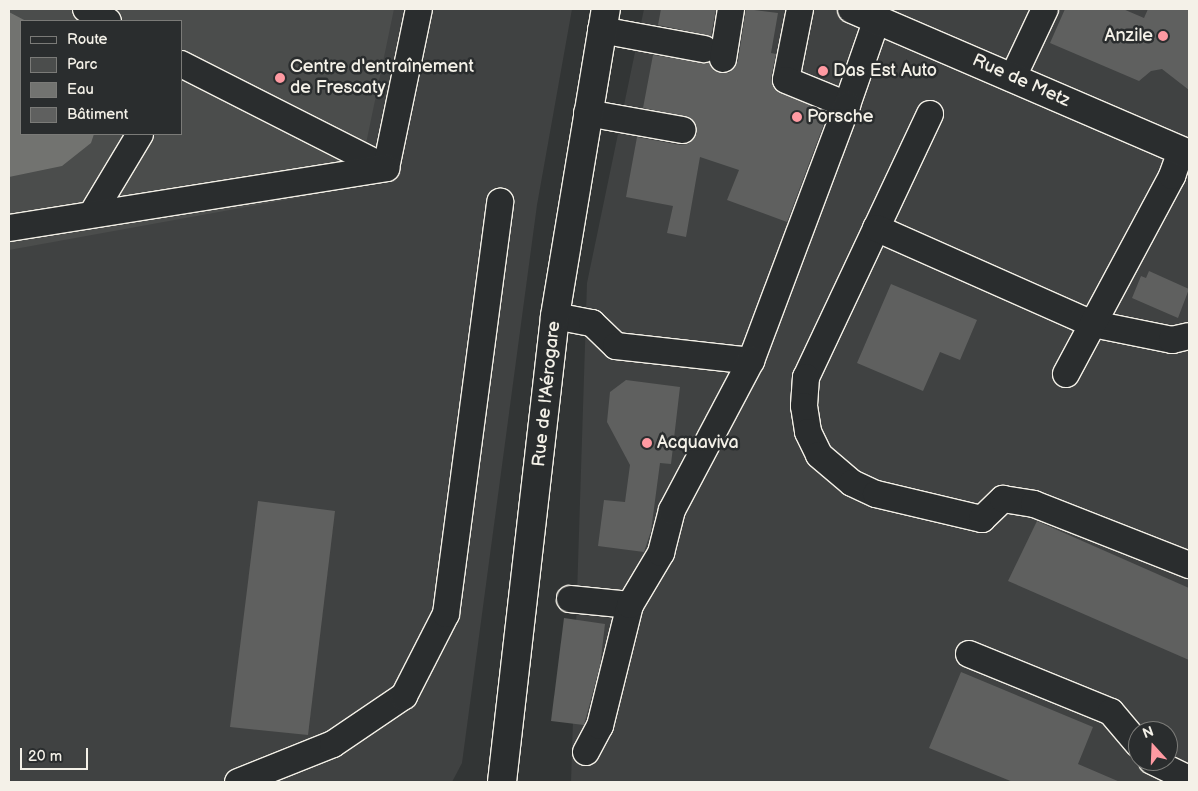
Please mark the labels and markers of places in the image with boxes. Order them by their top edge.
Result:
place label: Anzile [1104,25,1153,47]
marker: Anzile [1157,30,1169,42]
place label: Centre d'entraînement de Frescaty [290,57,474,100]
place label: Das Est Auto [833,60,937,82]
marker: Das Est Auto [817,65,829,77]
marker: Centre d'entraînement de Frescaty [274,72,286,84]
place label: Porsche [807,106,873,128]
marker: Porsche [791,111,803,123]
place label: Acquaviva [657,432,739,454]
marker: Acquaviva [641,437,653,449]

